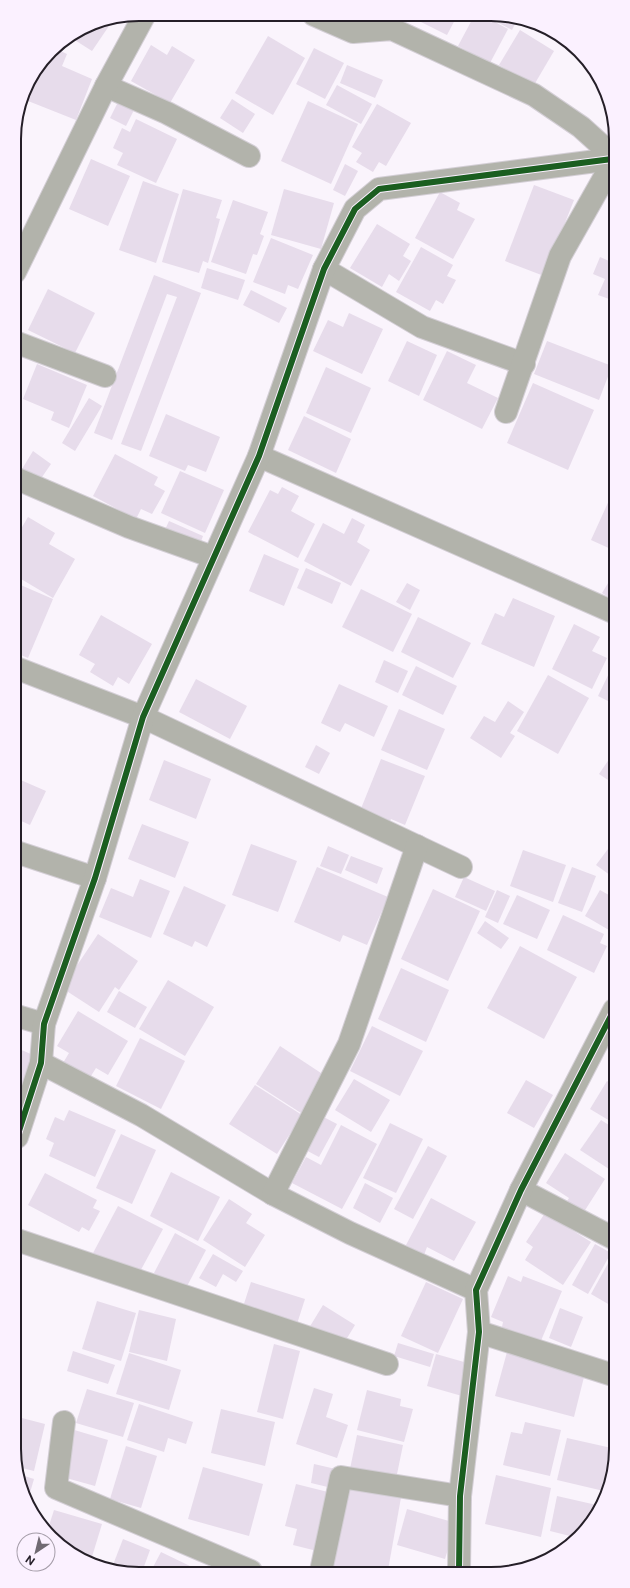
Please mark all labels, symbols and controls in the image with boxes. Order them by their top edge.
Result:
north arrow [16,1532,56,1572]
text: N [23,1553,37,1568]

